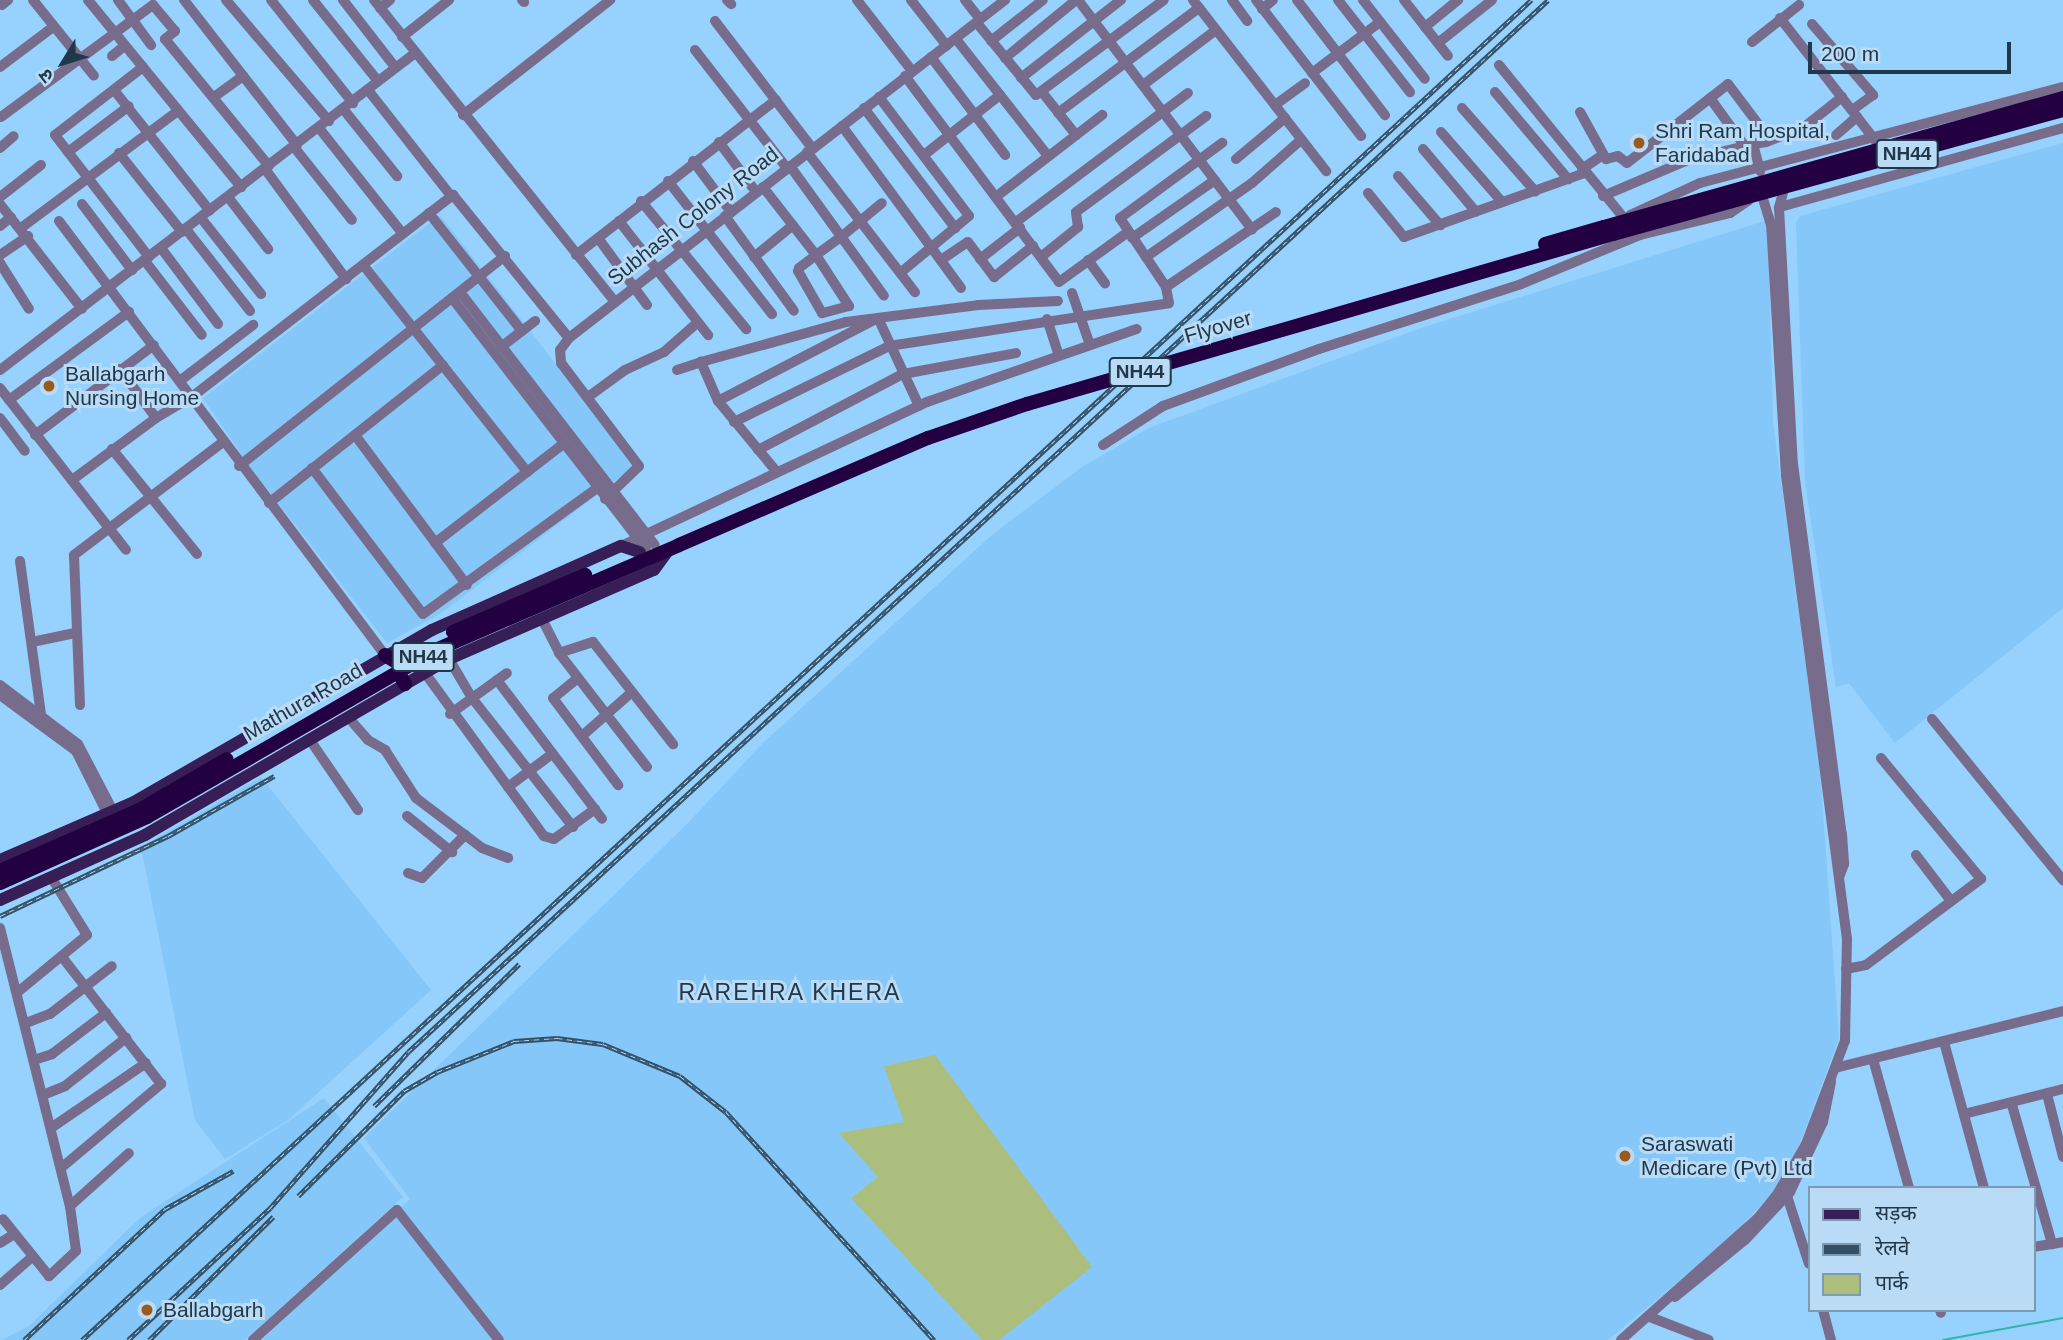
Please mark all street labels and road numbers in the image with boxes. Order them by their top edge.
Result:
road number: NH44 [1876,138,1938,170]
street label: Subhash Colony Road [602,141,784,291]
street label: Flyover [1181,305,1255,349]
road number: NH44 [1108,356,1172,388]
road number: NH44 [392,642,454,672]
street label: Mathura Road [239,658,367,746]

